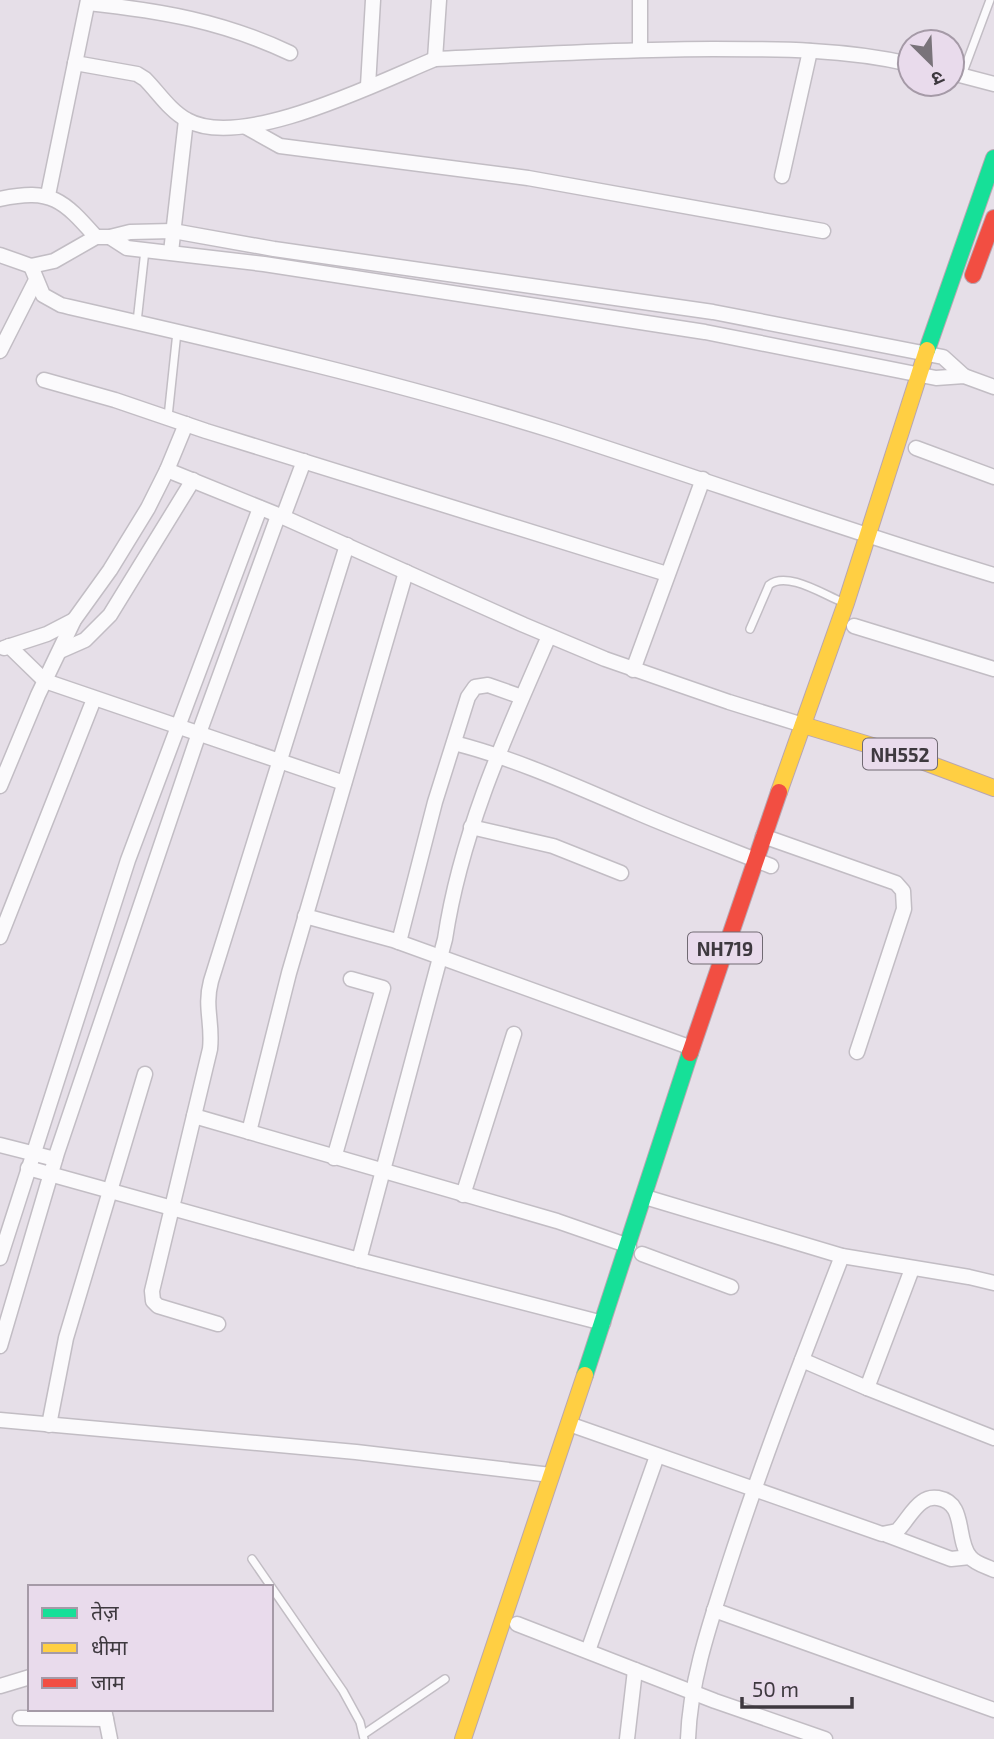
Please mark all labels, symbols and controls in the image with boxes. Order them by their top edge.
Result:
north arrow [896,28,966,98]
text: उ [928,66,948,92]
road number: NH552 [863,738,937,769]
road number: NH719 [688,932,762,964]
legend [28,1585,273,1711]
text: तेज़ [91,1599,119,1624]
text: धीमा [91,1634,128,1659]
scale bar [742,1666,852,1710]
text: जाम [91,1669,125,1694]
text: 50 m [752,1676,799,1701]

